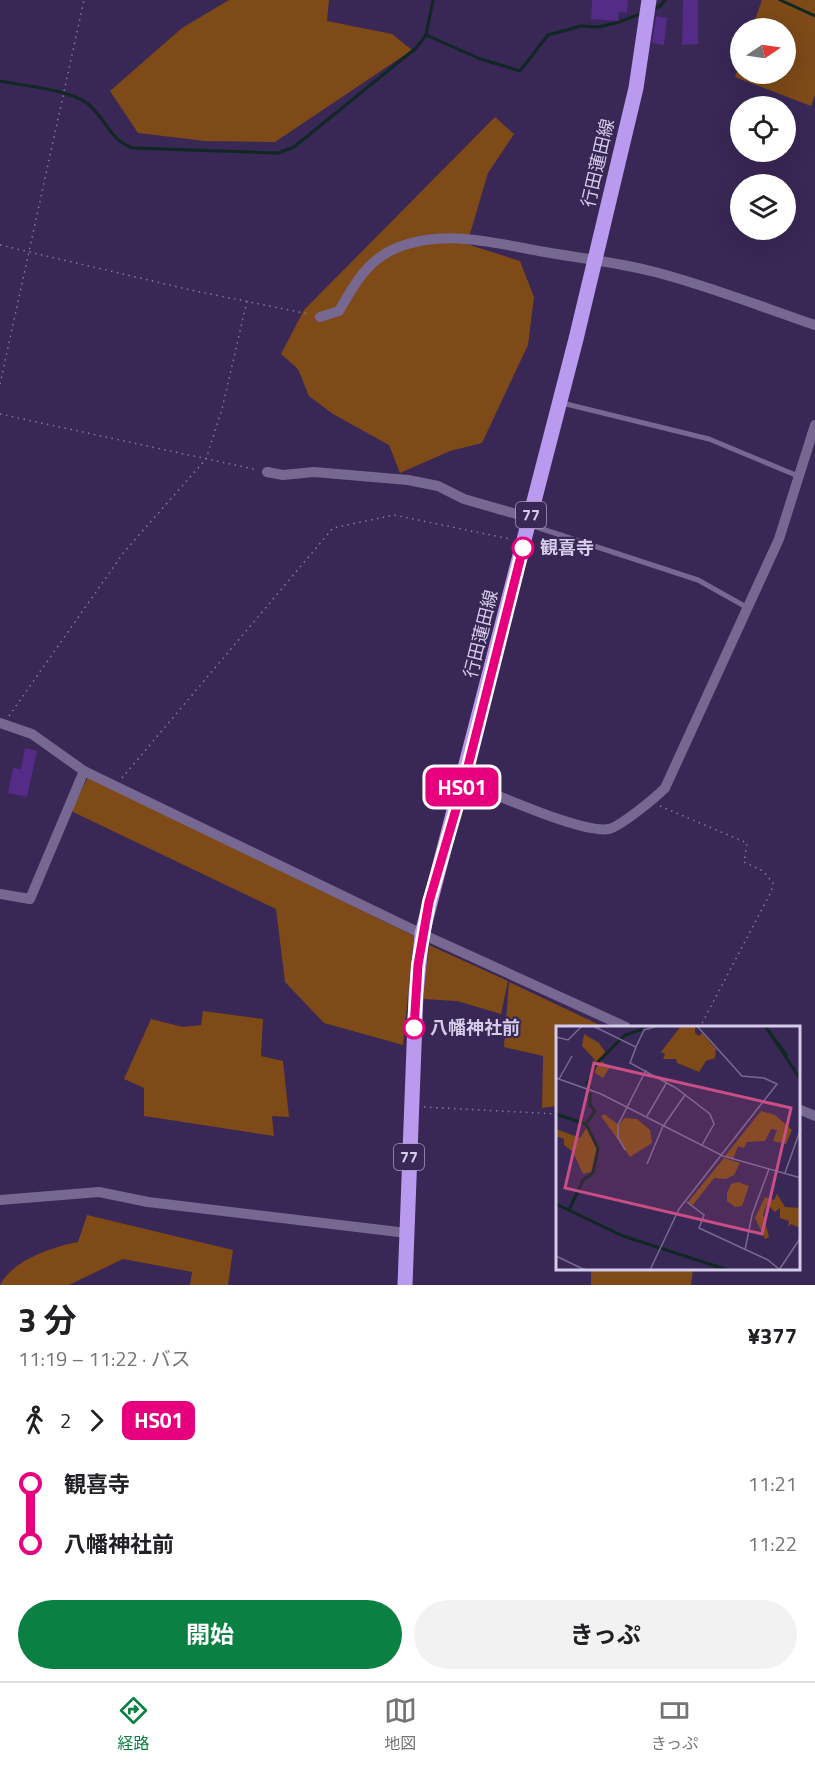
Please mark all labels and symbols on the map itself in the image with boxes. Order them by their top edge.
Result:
north arrow [730,18,796,84]
street label: 行田蓮田線 [574,116,621,210]
road number: 77 [516,502,546,528]
place label: 観喜寺 [540,534,594,561]
marker: 観喜寺 [512,537,534,559]
street label: 行田蓮田線 [457,587,505,681]
line badge: HS01 [420,768,504,806]
place label: 八幡神社前 [430,1014,520,1041]
marker: 八幡神社前 [403,1017,425,1039]
inset map [556,1026,800,1270]
road number: 77 [394,1144,424,1170]

